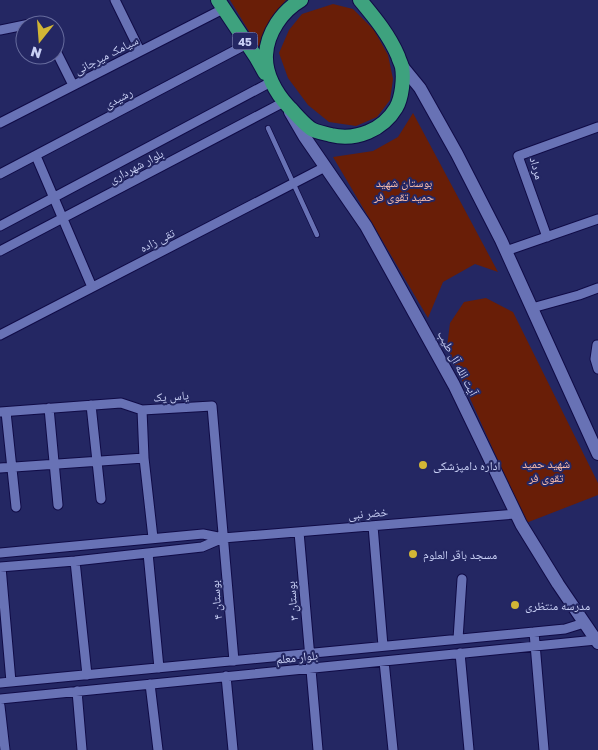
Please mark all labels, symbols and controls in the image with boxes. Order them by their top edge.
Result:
north arrow [15,15,65,65]
street label: سیامک میرجانی [71,32,141,78]
road number: 45 [232,32,258,49]
text: N [28,43,44,63]
street label: رشیدی [101,84,135,112]
street label: بلوار شهرداری [106,145,166,187]
street label: مرداد [527,155,547,181]
park label: بوستان شهید حمید تقوی فر [373,175,435,204]
street label: تقی زاده [137,225,177,255]
street label: آیت الله آل طیب [434,328,482,399]
street label: یاس یک [153,387,190,405]
park label: شهید حمید تقوی فر [522,456,570,485]
place label: اداره دامپزشکی [433,458,500,473]
marker: اداره دامپزشکی [417,459,429,471]
street label: خضر نبی [347,504,389,523]
place label: مسجد باقر العلوم [423,547,497,563]
marker: مسجد باقر العلوم [407,548,419,560]
street label: بوستان ۴ [207,580,226,620]
street label: بوستان ۳ [283,581,302,621]
place label: مدرسه منتظری [525,598,590,613]
marker: مدرسه منتظری [509,599,521,611]
street label: بلوار معلم [275,647,319,668]

